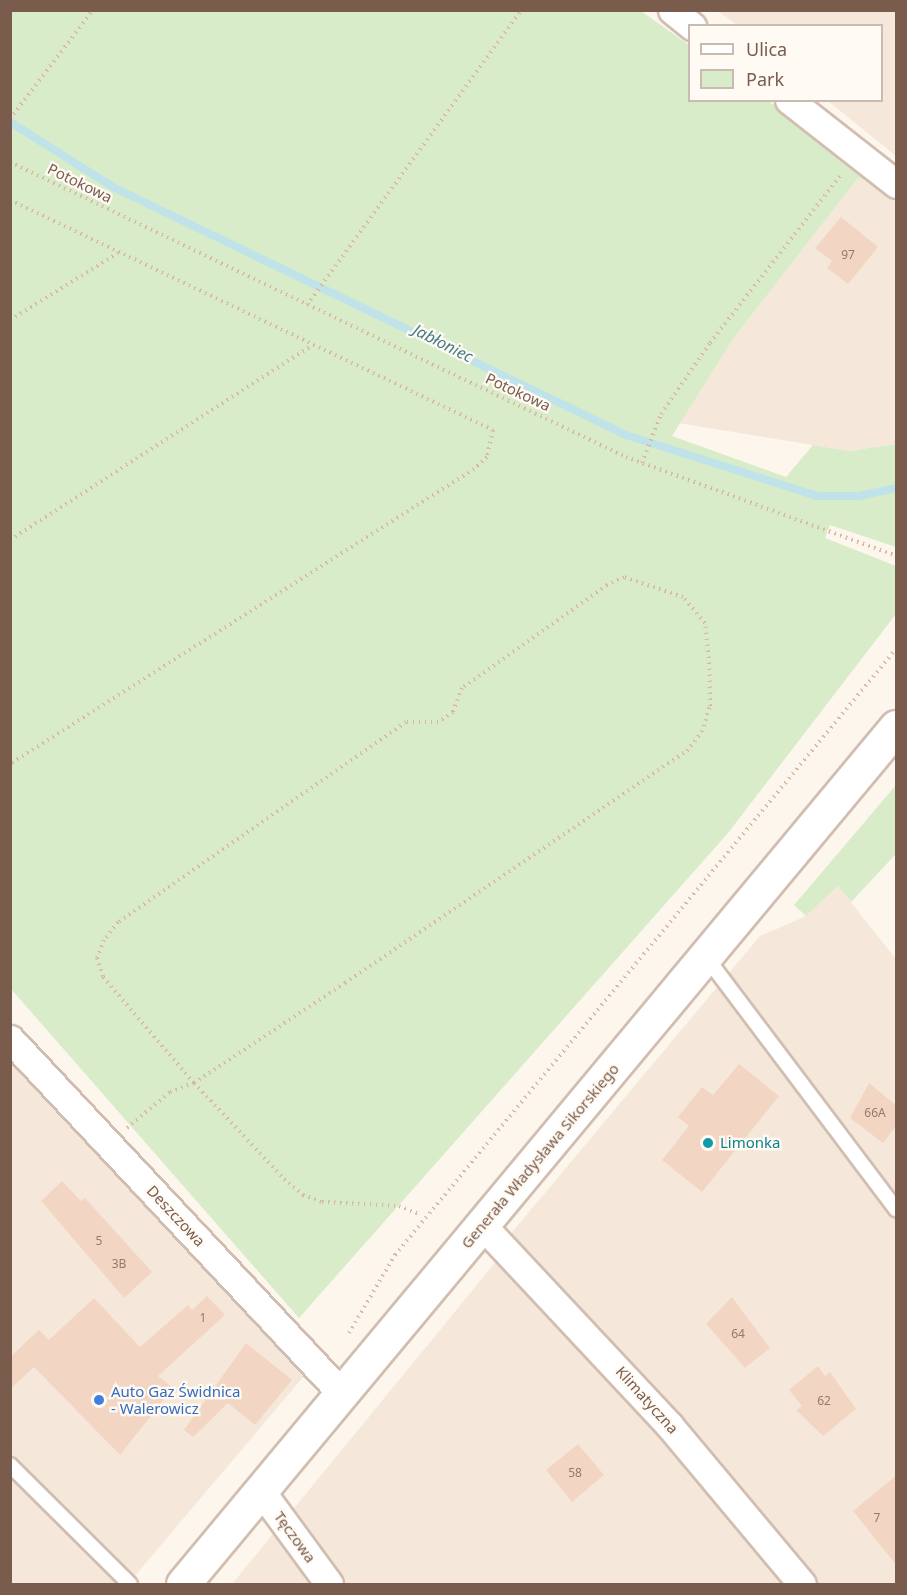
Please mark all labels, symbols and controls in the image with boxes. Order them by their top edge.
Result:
legend [688,24,883,102]
text: Ulica [746,37,787,61]
text: Park [746,67,784,91]
street label: Potokowa [45,160,115,206]
house number: 97 [841,248,855,262]
water label: Jabłoniec [410,320,476,366]
street label: Potokowa [483,369,553,415]
street label: Generała Władysława Sikorskiego [457,1060,623,1252]
house number: 66A [864,1106,886,1120]
place label: Limonka [720,1134,781,1152]
marker: Limonka [701,1136,715,1150]
street label: Deszczowa [143,1182,209,1250]
house number: 5 [96,1234,102,1248]
house number: 3B [112,1257,126,1271]
house number: 1 [200,1311,206,1325]
house number: 64 [731,1327,745,1341]
street label: Klimatyczna [612,1363,682,1437]
place label: Auto Gaz Świdnica - Walerowicz [111,1382,240,1417]
marker: Auto Gaz Świdnica - Walerowicz [92,1393,106,1407]
house number: 62 [817,1394,831,1408]
house number: 58 [568,1466,582,1480]
street label: Tęczowa [270,1508,320,1566]
house number: 7 [874,1511,880,1525]

